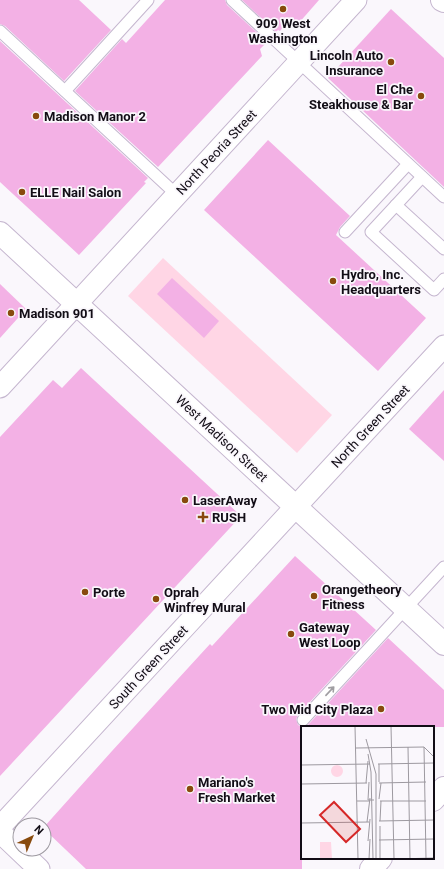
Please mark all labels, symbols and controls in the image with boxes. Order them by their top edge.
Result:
marker: 909 West Washington [278,4,288,14]
place label: 909 West Washington [248,16,318,46]
place label: Lincoln Auto Insurance [310,48,383,78]
marker: Lincoln Auto Insurance [386,57,396,67]
place label: El Che Steakhouse & Bar [309,82,413,112]
marker: El Che Steakhouse & Bar [416,91,426,101]
street label: North Peoria Street [173,107,260,198]
place label: Madison Manor 2 [44,109,146,124]
marker: Madison Manor 2 [31,111,41,121]
place label: ELLE Nail Salon [30,185,121,200]
marker: ELLE Nail Salon [17,187,27,197]
place label: Hydro, Inc. Headquarters [341,267,421,297]
marker: Hydro, Inc. Headquarters [328,276,338,286]
place label: Madison 901 [19,306,95,321]
marker: Madison 901 [6,308,16,318]
street label: North Green Street [328,382,413,471]
street label: West Madison Street [173,392,271,485]
place label: LaserAway [193,493,257,508]
marker: LaserAway [180,495,190,505]
place label: RUSH [212,510,246,525]
marker: RUSH [197,511,209,523]
place label: Orangetheory Fitness [322,582,402,612]
place label: Porte [93,585,125,600]
place label: Oprah Winfrey Mural [164,585,246,615]
marker: Porte [80,587,90,597]
marker: Orangetheory Fitness [309,591,319,601]
marker: Oprah Winfrey Mural [151,594,161,604]
place label: Gateway West Loop [299,620,361,650]
street label: South Green Street [106,623,191,712]
marker: Gateway West Loop [286,629,296,639]
one-way arrow [325,686,334,696]
place label: Two Mid City Plaza [261,702,373,717]
marker: Two Mid City Plaza [376,704,386,714]
inset map [301,726,434,859]
place label: Mariano's Fresh Market [198,775,276,805]
marker: Mariano's Fresh Market [185,784,195,794]
north arrow [12,817,52,857]
text: N [31,823,46,838]

